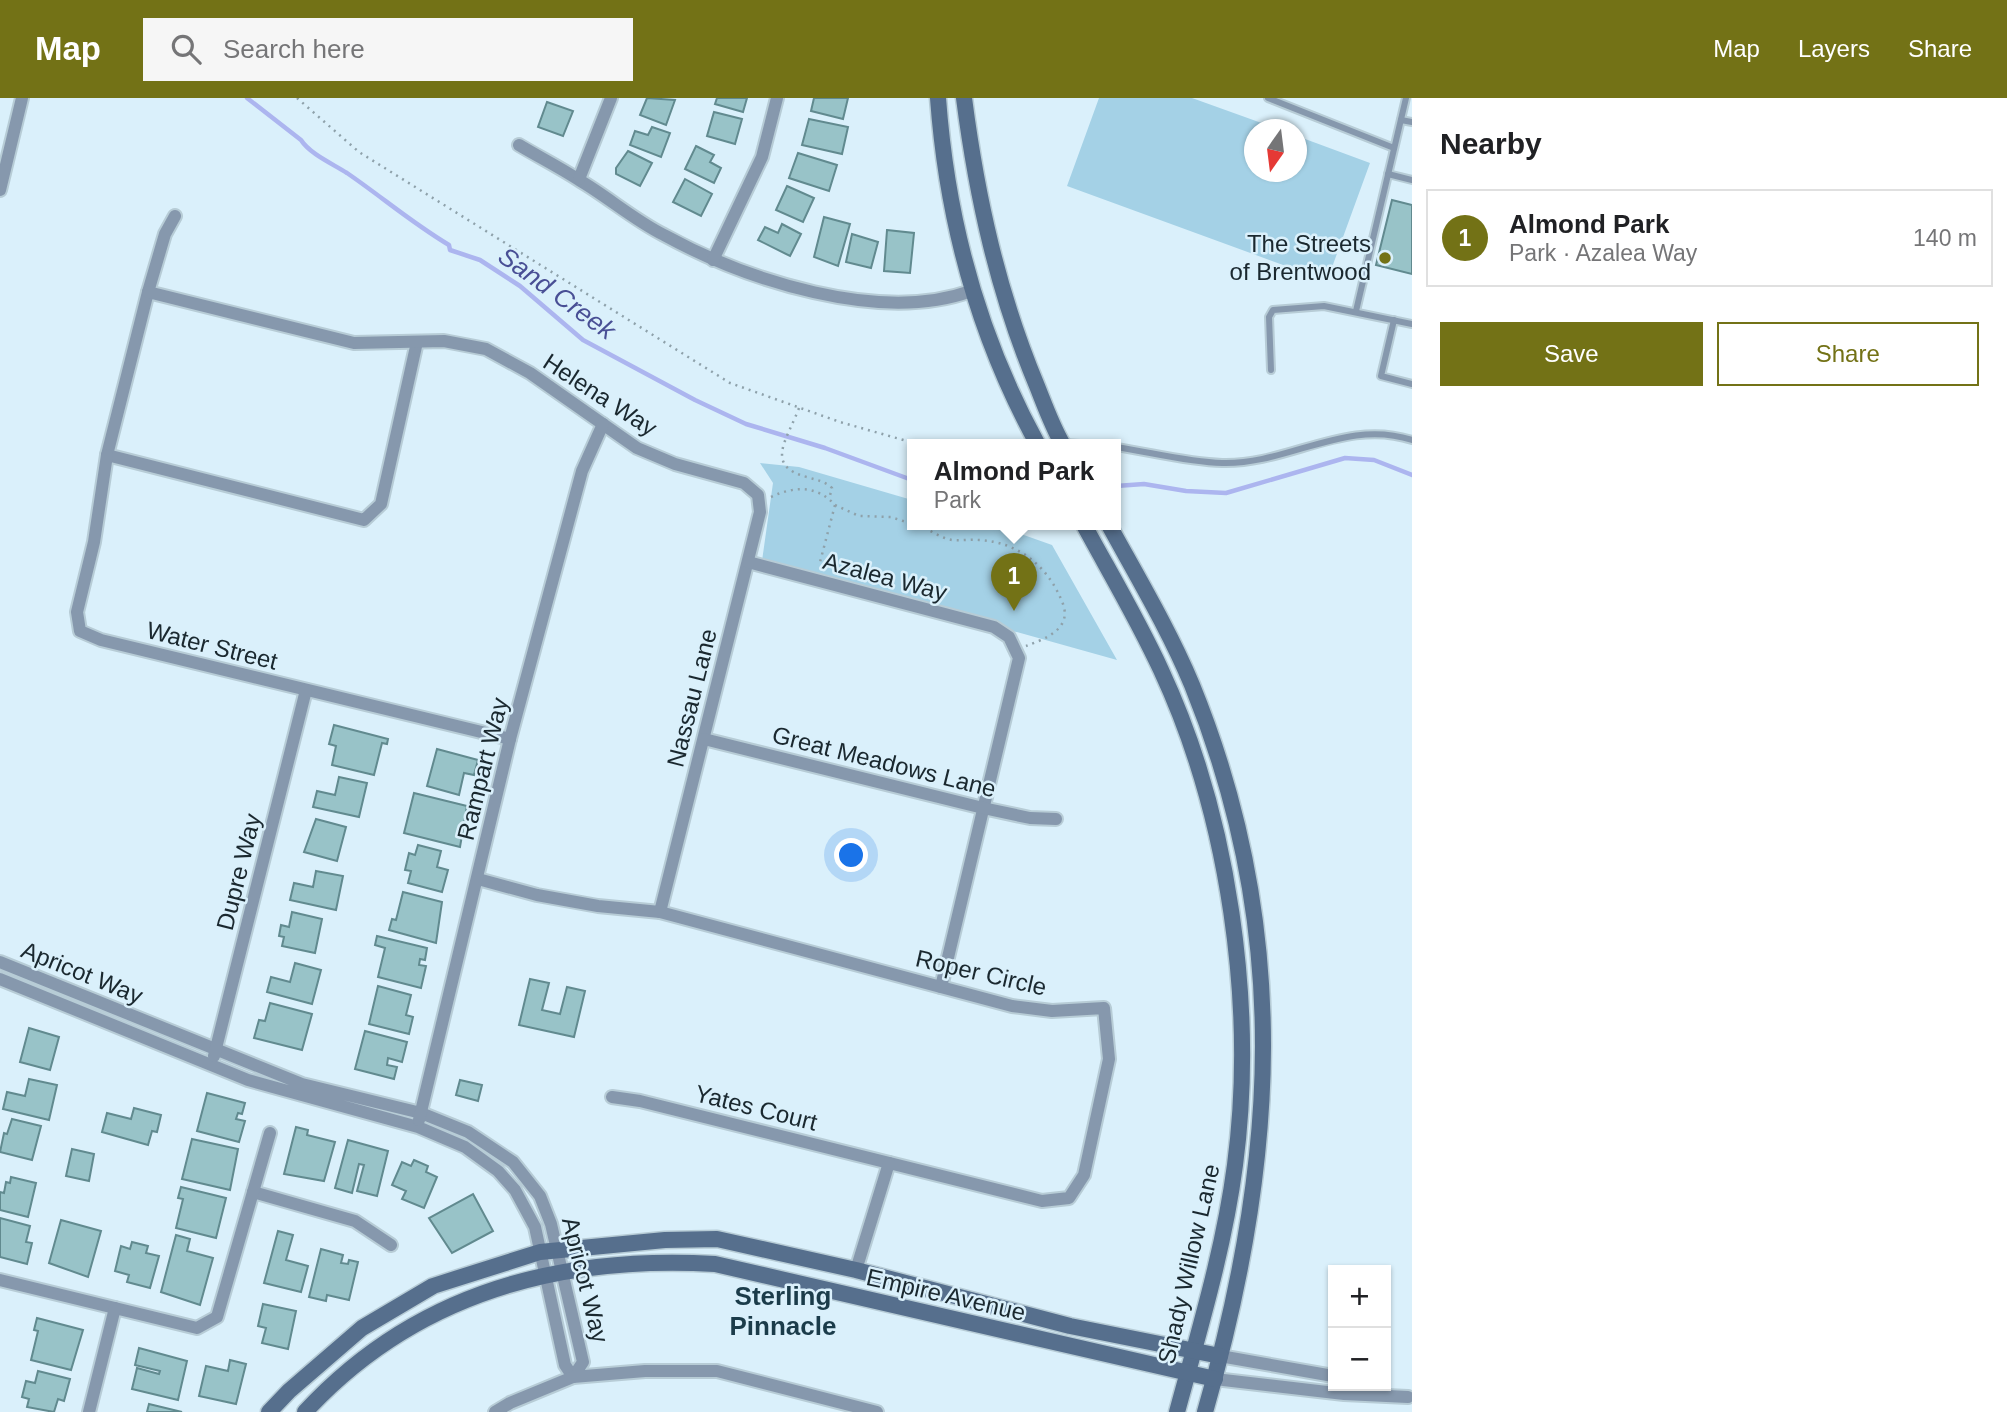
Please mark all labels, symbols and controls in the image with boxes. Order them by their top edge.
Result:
search box [143,18,633,81]
text: Map [35,30,101,67]
icon: search [167,30,205,68]
text: Search here [223,34,365,64]
text: Map [1713,35,1760,62]
text: Layers [1798,35,1870,62]
text: Share [1908,35,1972,62]
north arrow [1244,119,1307,182]
text: Nearby [1440,127,1542,160]
text: Almond Park [1509,209,1669,239]
text: 1 [1459,225,1471,251]
text: 140 m [1913,225,1977,251]
place label: The Streets of Brentwood [1230,230,1371,285]
text: Park · Azalea Way [1509,240,1697,266]
water label: Sand Creek [493,241,623,347]
marker: The Streets of Brentwood [1377,250,1393,266]
button: Save [1440,322,1703,386]
button: Share [1717,322,1979,386]
street label: Helena Way [538,348,662,441]
popup [907,439,1121,530]
text: Almond Park [934,456,1094,486]
text: Park [934,487,981,513]
street label: Azalea Way [820,547,950,606]
pin: 1 [991,553,1037,611]
street label: Water Street [144,616,281,675]
street label: Nassau Lane [661,626,722,770]
street label: Rampart Way [452,695,513,843]
street label: Great Meadows Lane [770,721,999,802]
street label: Dupre Way [211,811,266,933]
your location [834,838,868,872]
street label: Apricot Way [18,936,147,1009]
street label: Roper Circle [913,944,1049,1001]
street label: Yates Court [692,1079,820,1136]
street label: Shady Willow Lane [1152,1161,1225,1366]
street label: Apricot Way [557,1214,614,1345]
street label: Empire Avenue [864,1263,1028,1326]
map controls [1328,1265,1391,1391]
button: + [1328,1265,1391,1328]
district label: Sterling Pinnacle [730,1281,836,1341]
button: − [1328,1328,1391,1391]

